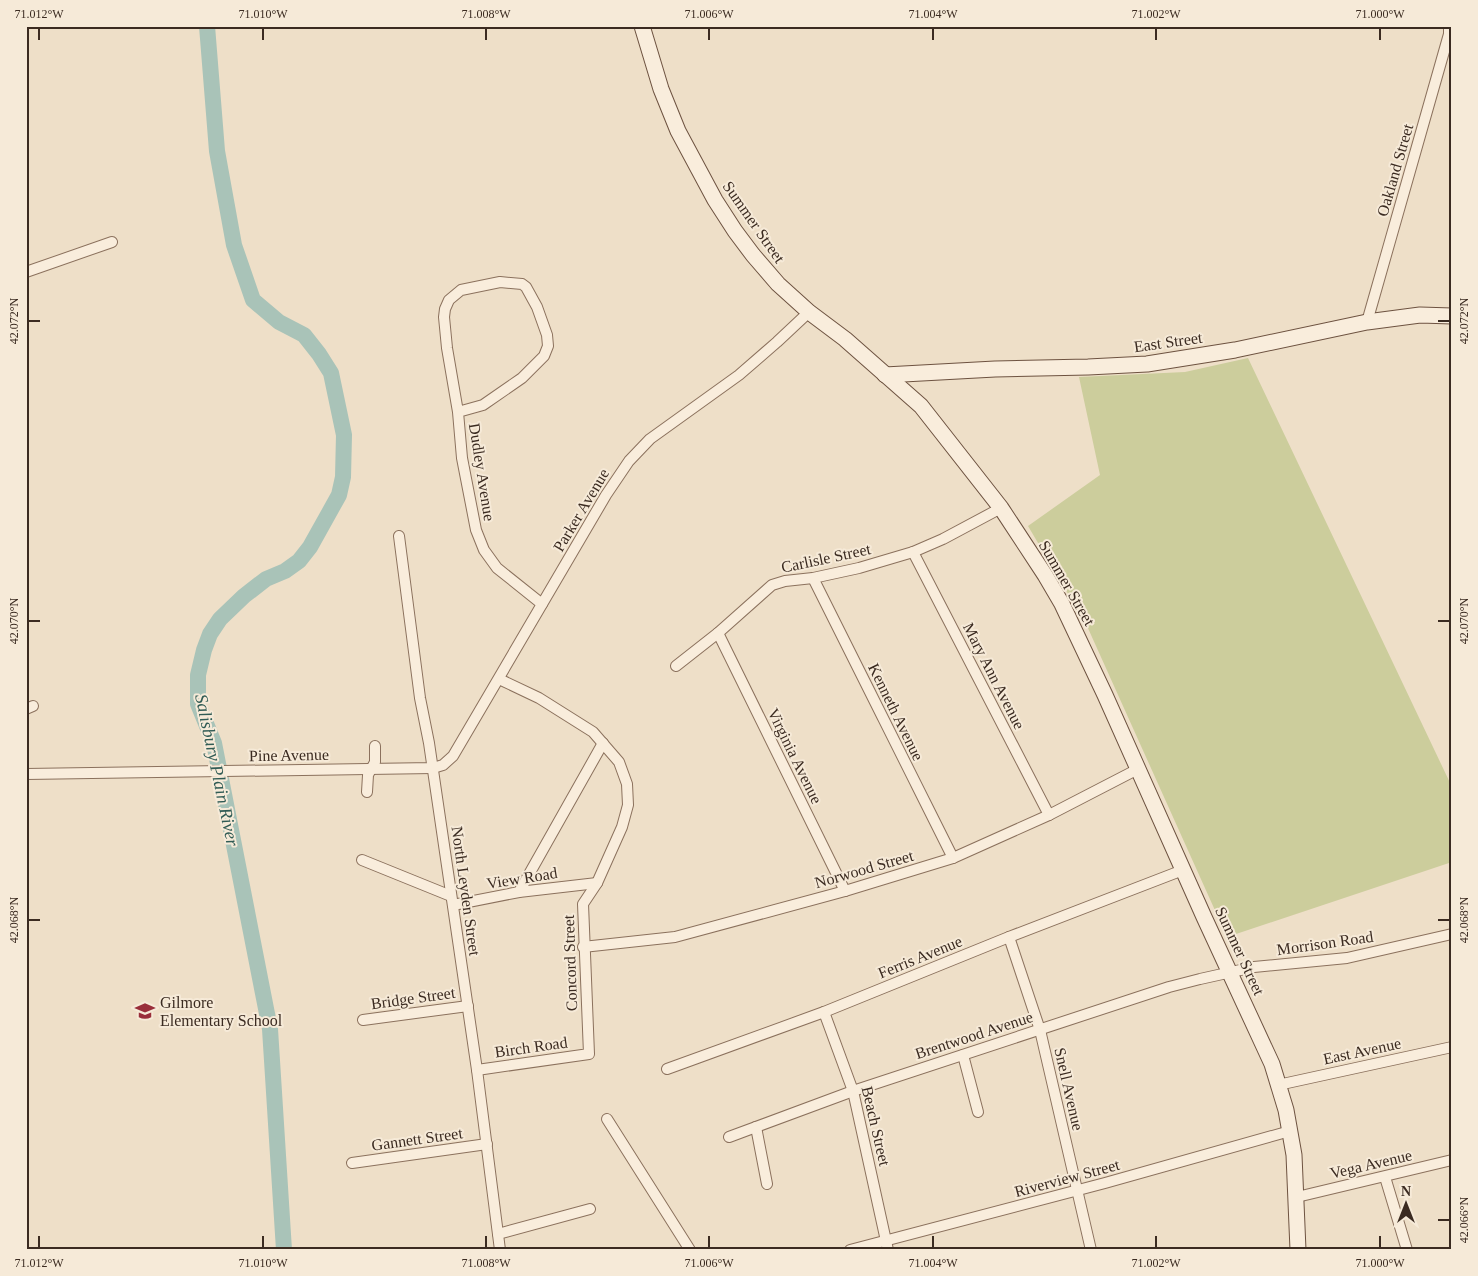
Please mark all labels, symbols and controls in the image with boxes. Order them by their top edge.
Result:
text: 71.012°W [14,7,64,21]
text: 71.010°W [238,7,288,21]
text: 71.008°W [461,7,511,21]
text: 71.006°W [684,7,734,21]
text: 71.004°W [908,7,958,21]
text: 71.002°W [1131,7,1181,21]
text: 71.000°W [1355,7,1405,21]
street label: Oakland Street [1374,121,1416,218]
street label: Summer Street [720,178,789,266]
text: 42.072°N [7,297,21,344]
text: 42.072°N [1457,297,1471,344]
street label: East Street [1133,329,1204,355]
street label: Dudley Avenue [465,422,498,522]
street label: Parker Avenue [550,466,612,554]
street label: Summer Street [1036,537,1099,629]
street label: Carlisle Street [780,540,873,576]
text: 42.070°N [7,597,21,644]
text: 42.070°N [1457,597,1471,644]
street label: Mary Ann Avenue [959,620,1028,732]
street label: Kenneth Avenue [865,661,927,763]
water label: Salisbury Plain River [191,692,243,849]
street label: Virginia Avenue [764,706,825,807]
street label: Pine Avenue [249,746,329,764]
street label: North Leyden Street [448,825,484,958]
street label: Norwood Street [813,847,916,891]
street label: View Road [485,864,559,892]
text: 42.068°N [7,896,21,943]
text: 42.068°N [1457,896,1471,943]
street label: Summer Street [1212,904,1268,998]
street label: Concord Street [560,914,580,1011]
street label: Morrison Road [1276,928,1374,958]
street label: Ferris Avenue [876,932,964,982]
street label: Bridge Street [370,984,457,1013]
place label: Gilmore Elementary School [160,994,283,1030]
school or university icon: Gilmore Elementary School [134,1000,156,1022]
street label: Brentwood Avenue [913,1008,1035,1062]
street label: Birch Road [494,1033,568,1061]
street label: East Avenue [1321,1034,1403,1068]
street label: Snell Avenue [1051,1046,1087,1132]
street label: Beach Street [859,1084,894,1168]
street label: Gannett Street [370,1124,464,1154]
street label: Vega Avenue [1328,1146,1414,1183]
street label: Riverview Street [1013,1156,1122,1200]
north arrow [1380,1178,1430,1228]
text: N [1401,1184,1411,1199]
text: 42.066°N [1457,1196,1471,1243]
text: 71.012°W [14,1256,64,1270]
text: 71.010°W [238,1256,288,1270]
text: 71.008°W [461,1256,511,1270]
text: 71.006°W [684,1256,734,1270]
text: 71.004°W [908,1256,958,1270]
text: 71.002°W [1131,1256,1181,1270]
text: 71.000°W [1355,1256,1405,1270]

